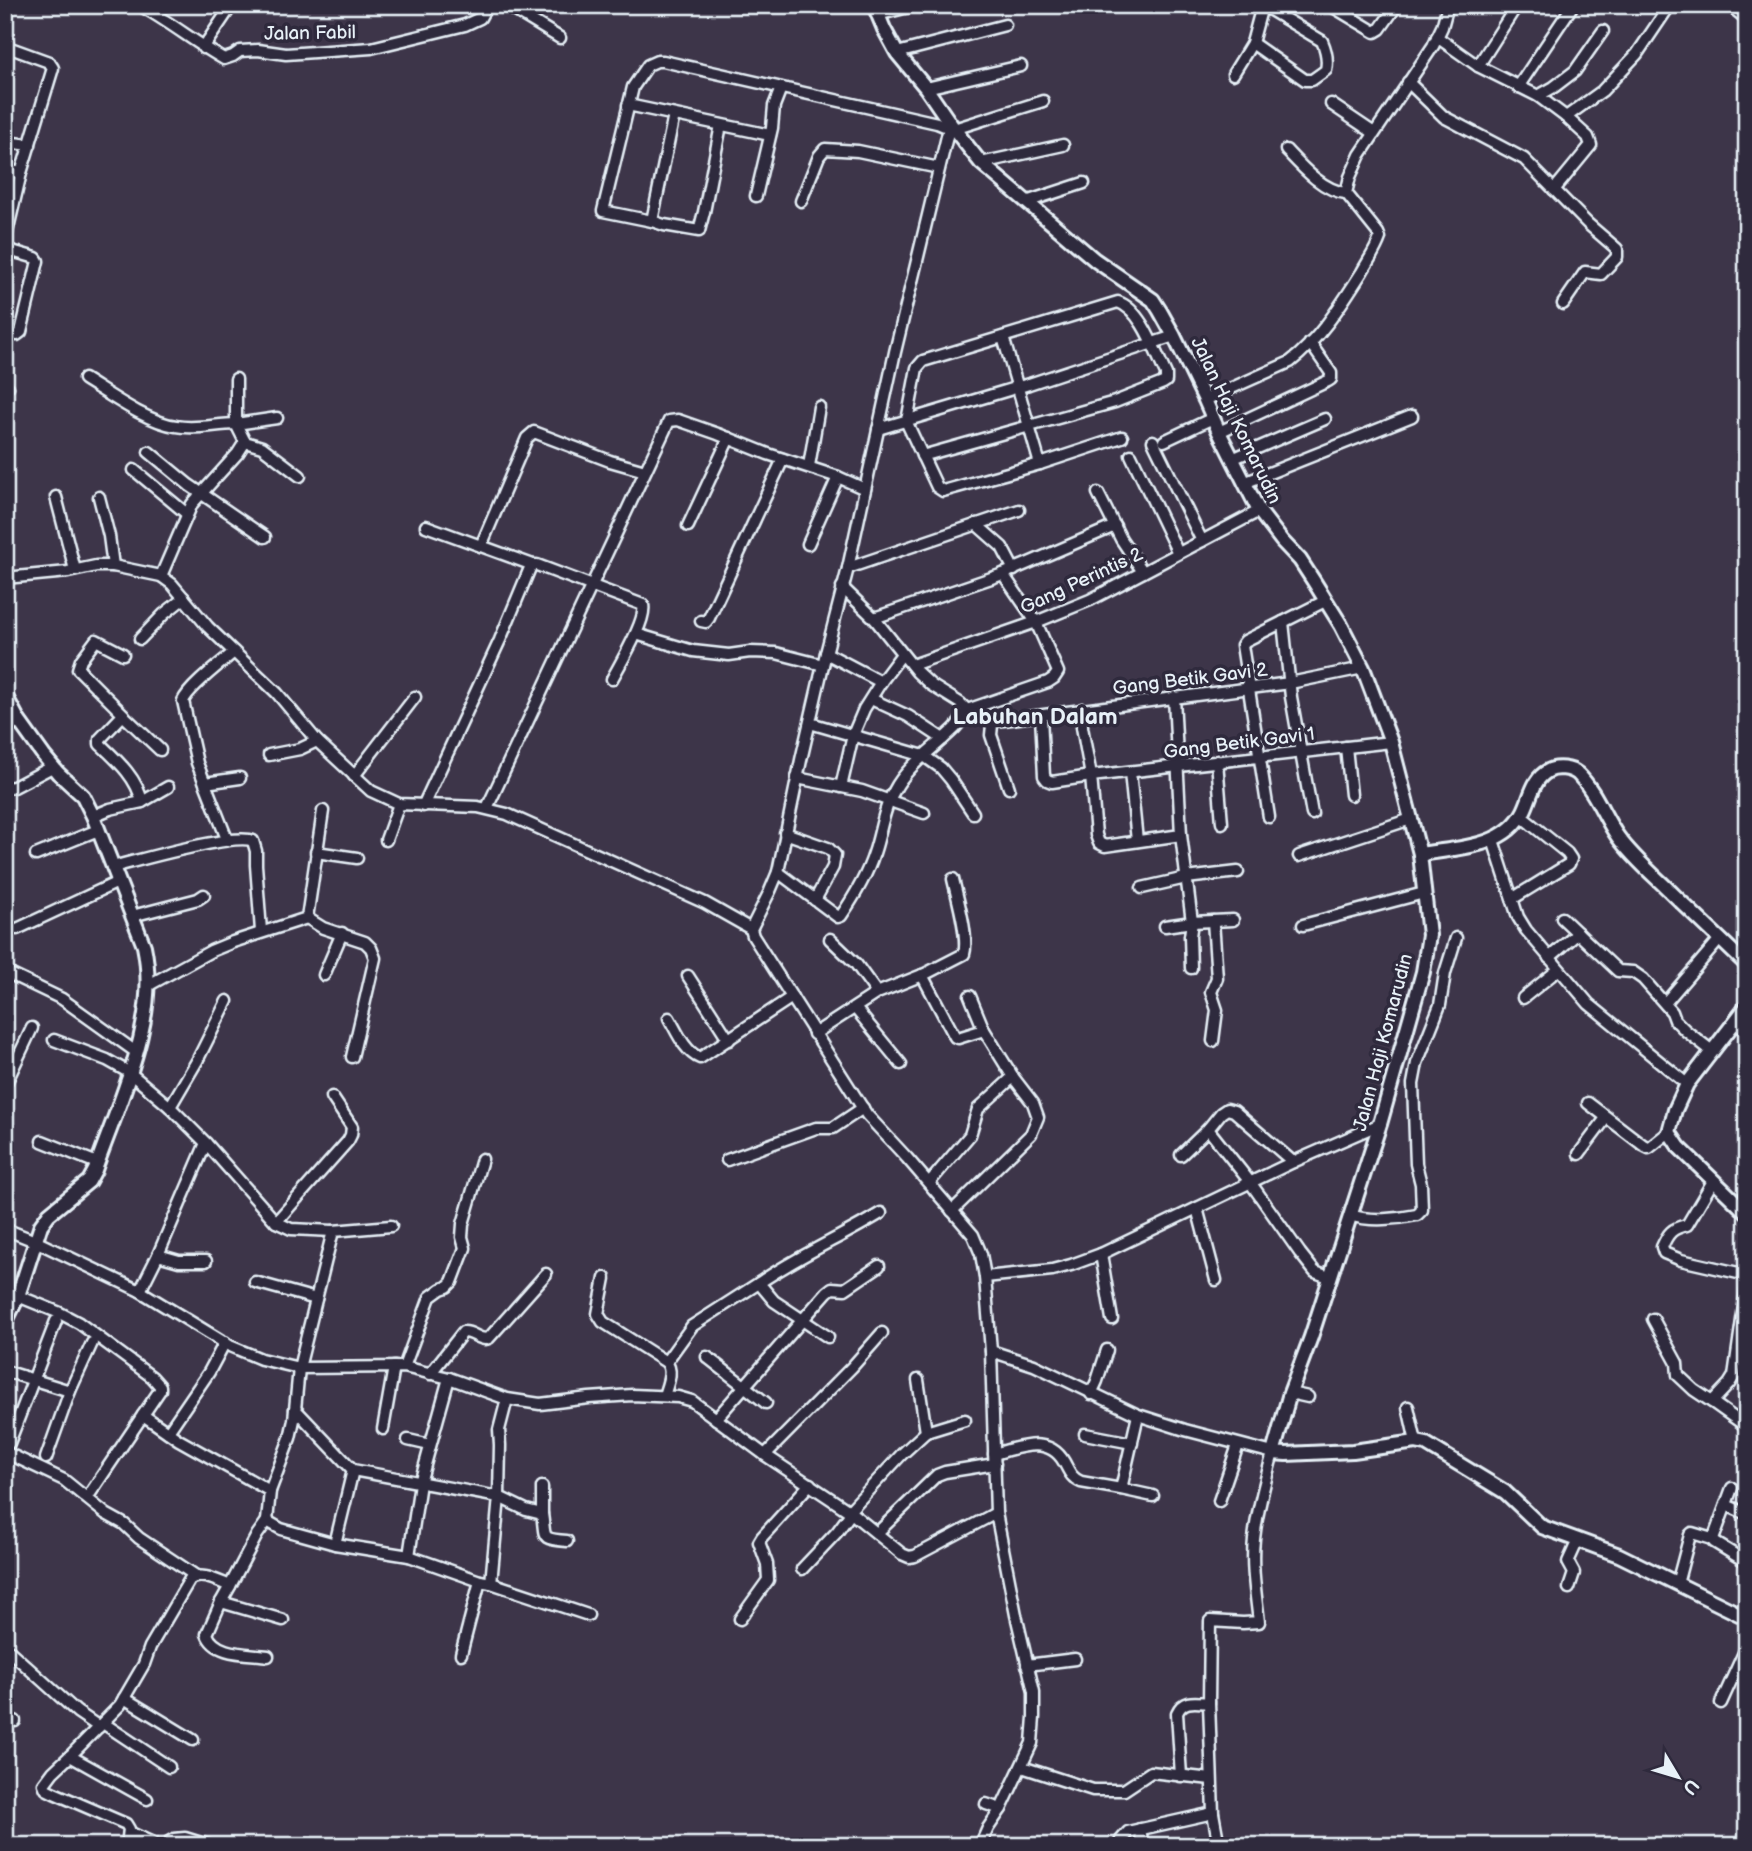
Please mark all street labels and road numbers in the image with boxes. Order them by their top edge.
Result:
street label: Jalan Fabil [264,21,356,46]
street label: Jalan Haji Komarudin [1185,334,1286,508]
street label: Gang Perintis 2 [1017,543,1147,620]
street label: Gang Betik Gavi 2 [1111,658,1270,700]
street label: Gang Betik Gavi 1 [1162,723,1316,764]
street label: Jalan Haji Komarudin [1349,951,1418,1134]

